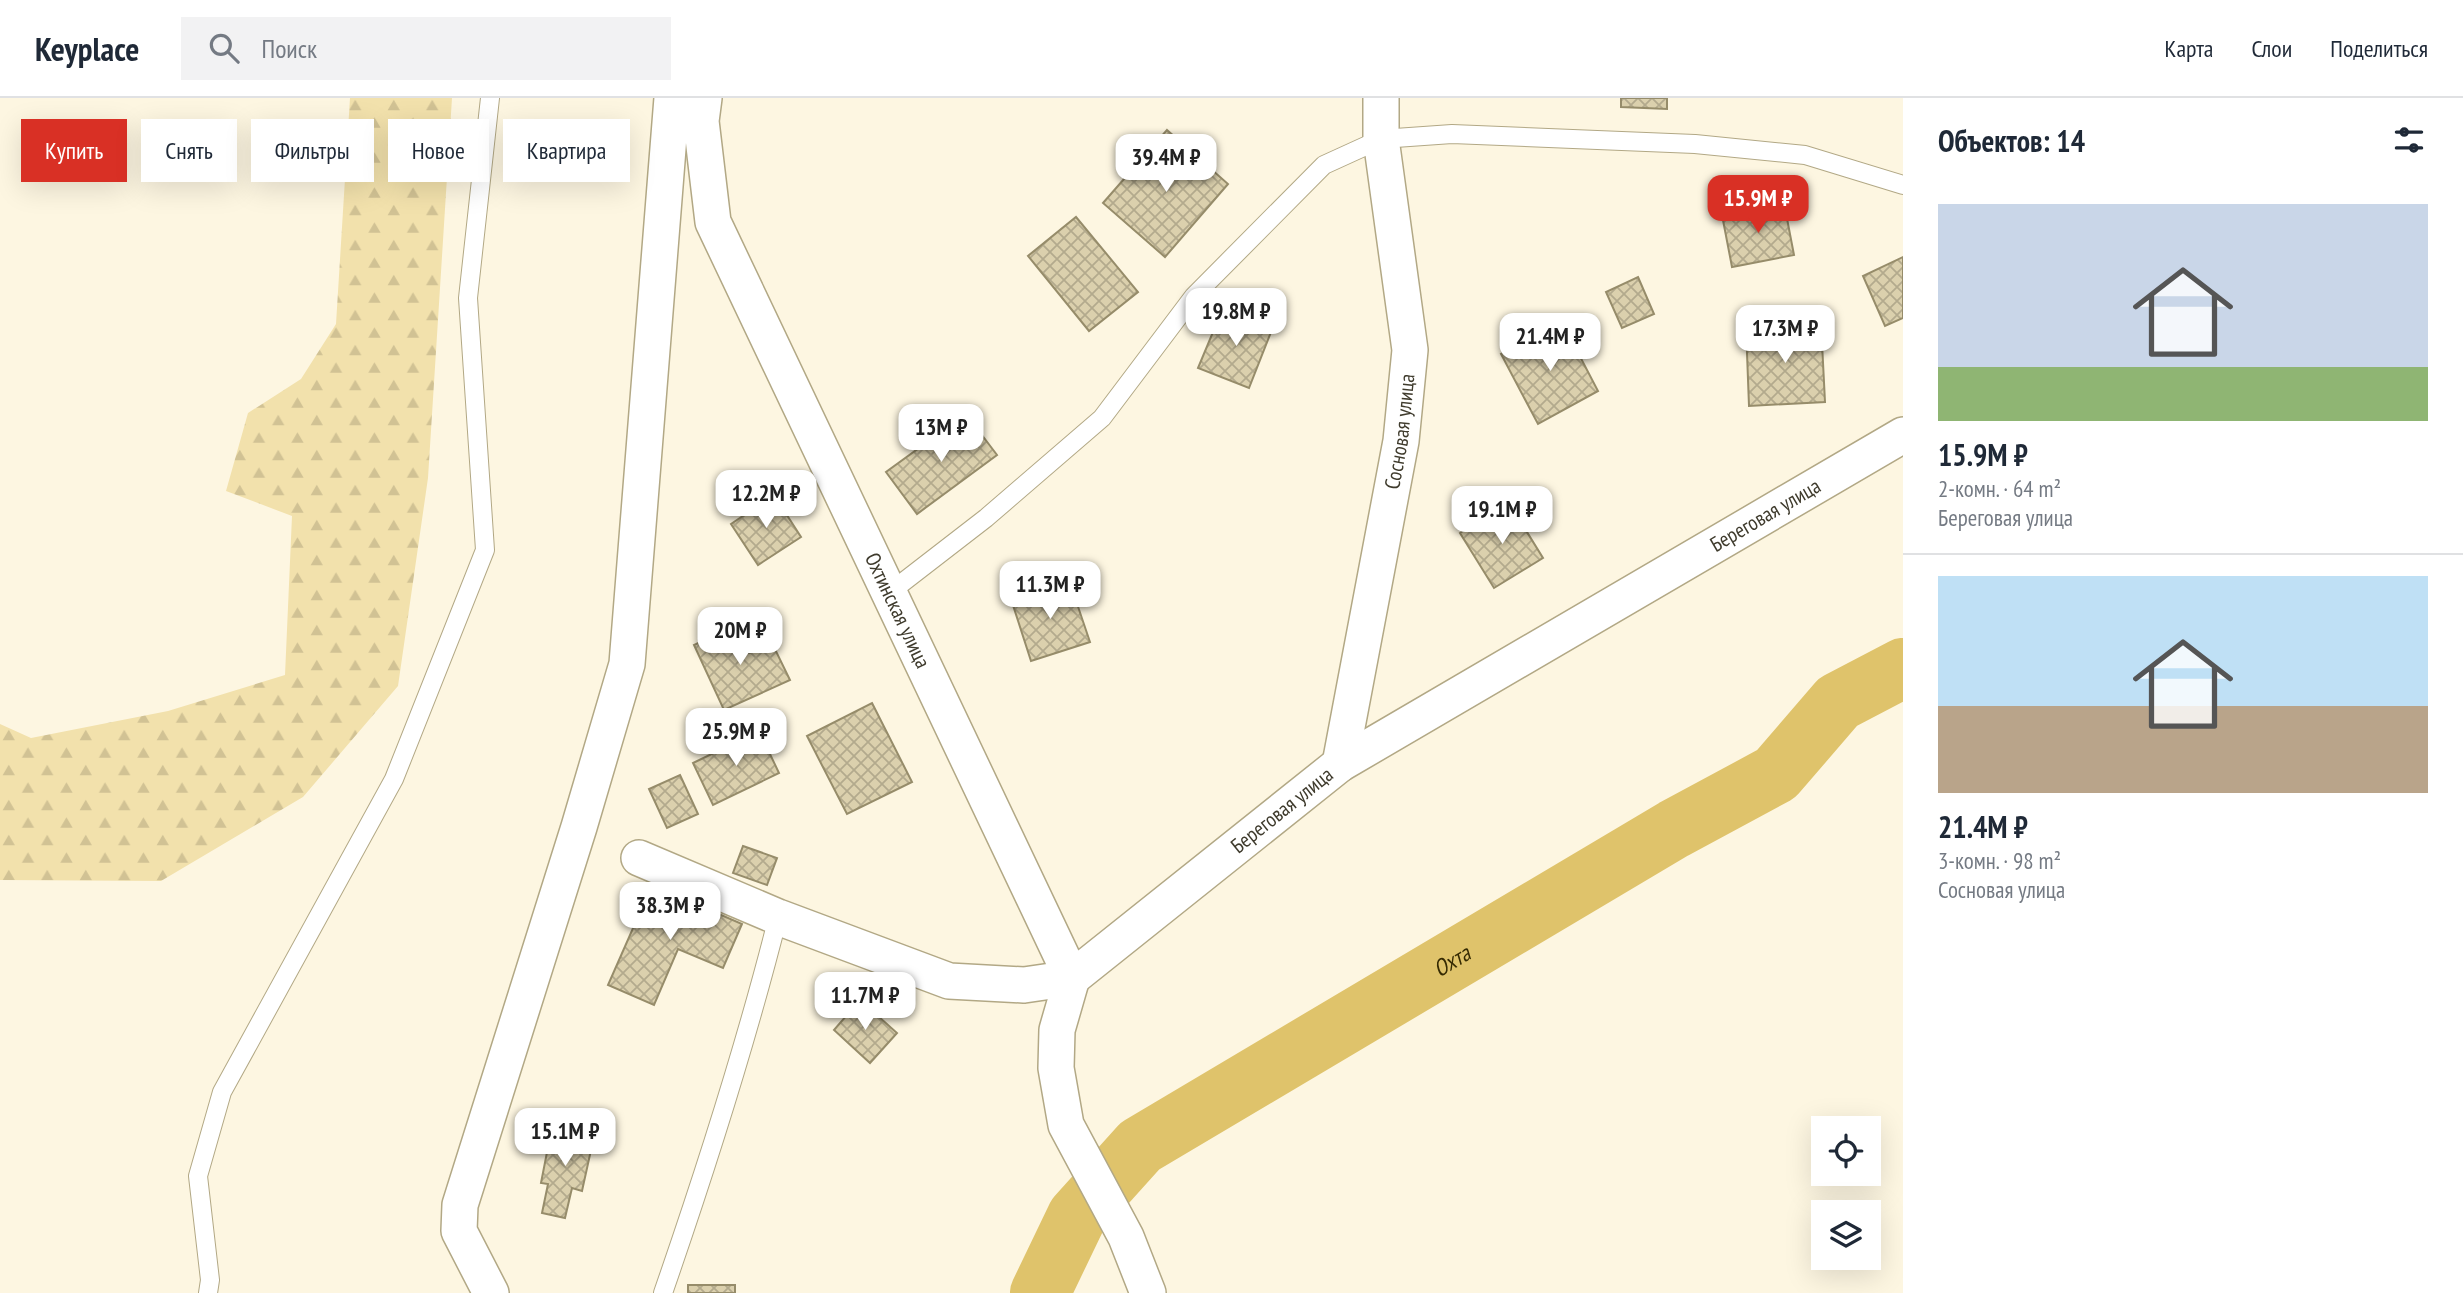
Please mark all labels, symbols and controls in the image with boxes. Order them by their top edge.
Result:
search box [181,17,671,80]
text: Keyplace [35,27,139,70]
icon: search [205,29,243,67]
text: Поиск [261,32,317,65]
text: Карта [2165,33,2213,64]
text: Слои [2251,33,2292,64]
text: Поделиться [2330,33,2428,64]
chip: Купить [21,119,127,182]
chip: Снять [141,119,237,182]
chip: Фильтры [251,119,374,182]
chip: Новое [388,119,489,182]
chip: Квартира [503,119,630,182]
text: Объектов: 14 [1938,121,2085,160]
icon: filters [2390,121,2428,159]
pin: 39.4M ₽ [1101,134,1231,194]
text: 39.4M ₽ [1132,142,1200,171]
pin: 15.9M ₽ [1693,176,1823,235]
text: 15.9M ₽ [1724,183,1792,212]
icon: home [2120,249,2246,375]
pin: 19.8M ₽ [1171,288,1301,348]
text: 19.8M ₽ [1202,296,1270,325]
pin: 17.3M ₽ [1720,306,1850,365]
text: 17.3M ₽ [1752,313,1818,342]
pin: 21.4M ₽ [1485,314,1615,373]
text: 21.4M ₽ [1516,321,1584,350]
street label: Сосновая улица [1378,373,1421,491]
pin: 13M ₽ [892,404,990,464]
text: 13M ₽ [915,412,967,441]
text: 15.9M ₽ [1938,435,2028,474]
pin: 12.2M ₽ [701,470,831,530]
street label: Береговая улица [1705,472,1825,558]
text: 2-комн. · 64 m² [1938,474,2061,503]
text: 12.2M ₽ [732,478,800,507]
pin: 19.1M ₽ [1437,486,1567,546]
text: 19.1M ₽ [1468,494,1536,523]
text: Береговая улица [1938,503,2073,532]
street label: Охтинская улица [859,548,937,672]
pin: 11.3M ₽ [985,561,1115,621]
text: 11.3M ₽ [1016,569,1084,598]
pin: 20M ₽ [691,608,789,667]
text: 20M ₽ [714,615,766,644]
icon: home [2120,621,2246,747]
pin: 25.9M ₽ [671,708,801,768]
text: 25.9M ₽ [702,716,770,745]
street label: Береговая улица [1225,761,1338,859]
text: 21.4M ₽ [1938,807,2028,846]
text: 3-комн. · 98 m² [1938,846,2061,875]
text: Сосновая улица [1938,875,2065,904]
pin: 38.3M ₽ [605,882,735,942]
text: 38.3M ₽ [636,890,704,919]
water label: Охта [1428,937,1477,983]
pin: 11.7M ₽ [800,972,930,1032]
text: 11.7M ₽ [831,980,899,1009]
pin: 15.1M ₽ [500,1108,630,1168]
text: 15.1M ₽ [531,1116,599,1145]
map controls [1811,1116,1881,1270]
button: locate [1811,1116,1881,1186]
button: layers [1811,1200,1881,1270]

